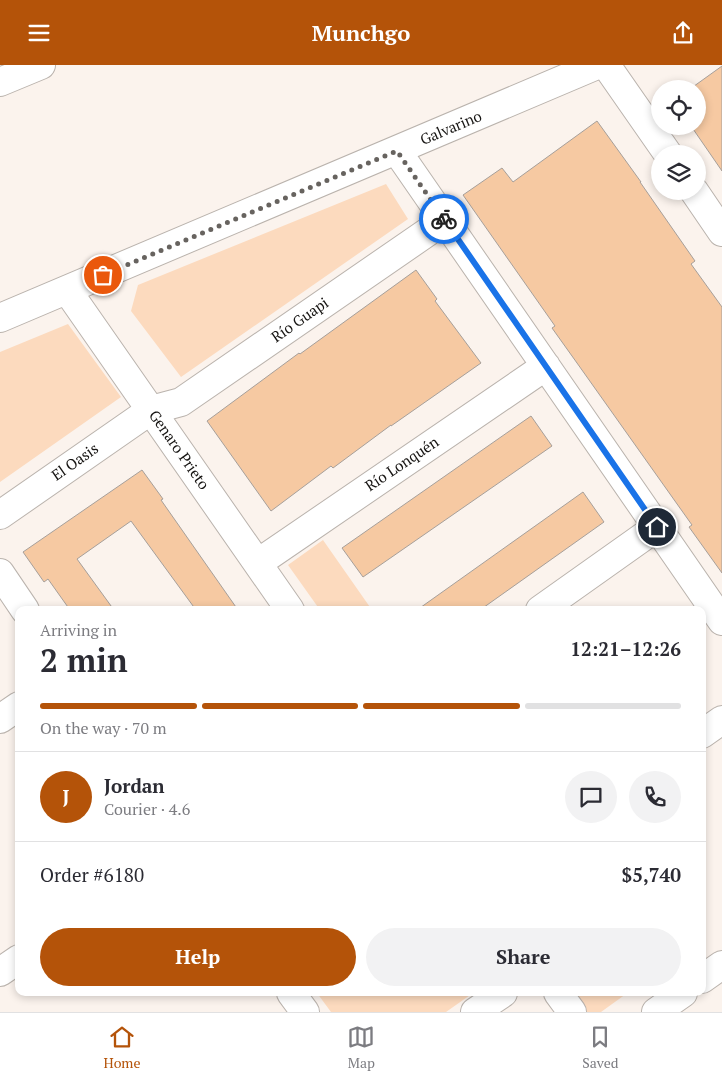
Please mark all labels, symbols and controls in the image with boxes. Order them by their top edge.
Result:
text: Munchgo [312,18,410,47]
icon: menu [25,19,53,47]
icon: share [669,19,697,47]
map controls [651,80,706,200]
button: locate [651,80,706,135]
street label: Galvarino [417,105,484,149]
button: layers [651,145,706,200]
courier [419,194,469,244]
icon: bike [430,205,458,233]
pin [82,254,124,296]
icon: bag [89,261,117,289]
street label: Río Guapi [267,292,332,346]
street label: Genaro Prieto [145,406,215,493]
street label: Río Lonquén [361,431,442,495]
street label: El Oasis [47,438,102,485]
pin [636,506,678,548]
icon: home [643,513,671,541]
text: Arriving in [40,619,117,641]
text: 12:21–12:26 [570,636,681,661]
text: 2 min [40,639,128,681]
text: On the way · 70 m [40,717,167,739]
button: chat [565,771,617,823]
button: phone [629,771,681,823]
text: Jordan [104,773,165,798]
text: J [63,784,69,809]
text: Courier · 4.6 [104,798,190,820]
text: Order #6180 [40,862,144,887]
text: $5,740 [622,862,681,887]
button: Help [40,928,356,986]
button: Share [366,928,681,986]
tab: Home [103,1023,141,1072]
tab: Map [347,1023,375,1072]
tab: Saved [582,1023,619,1072]

